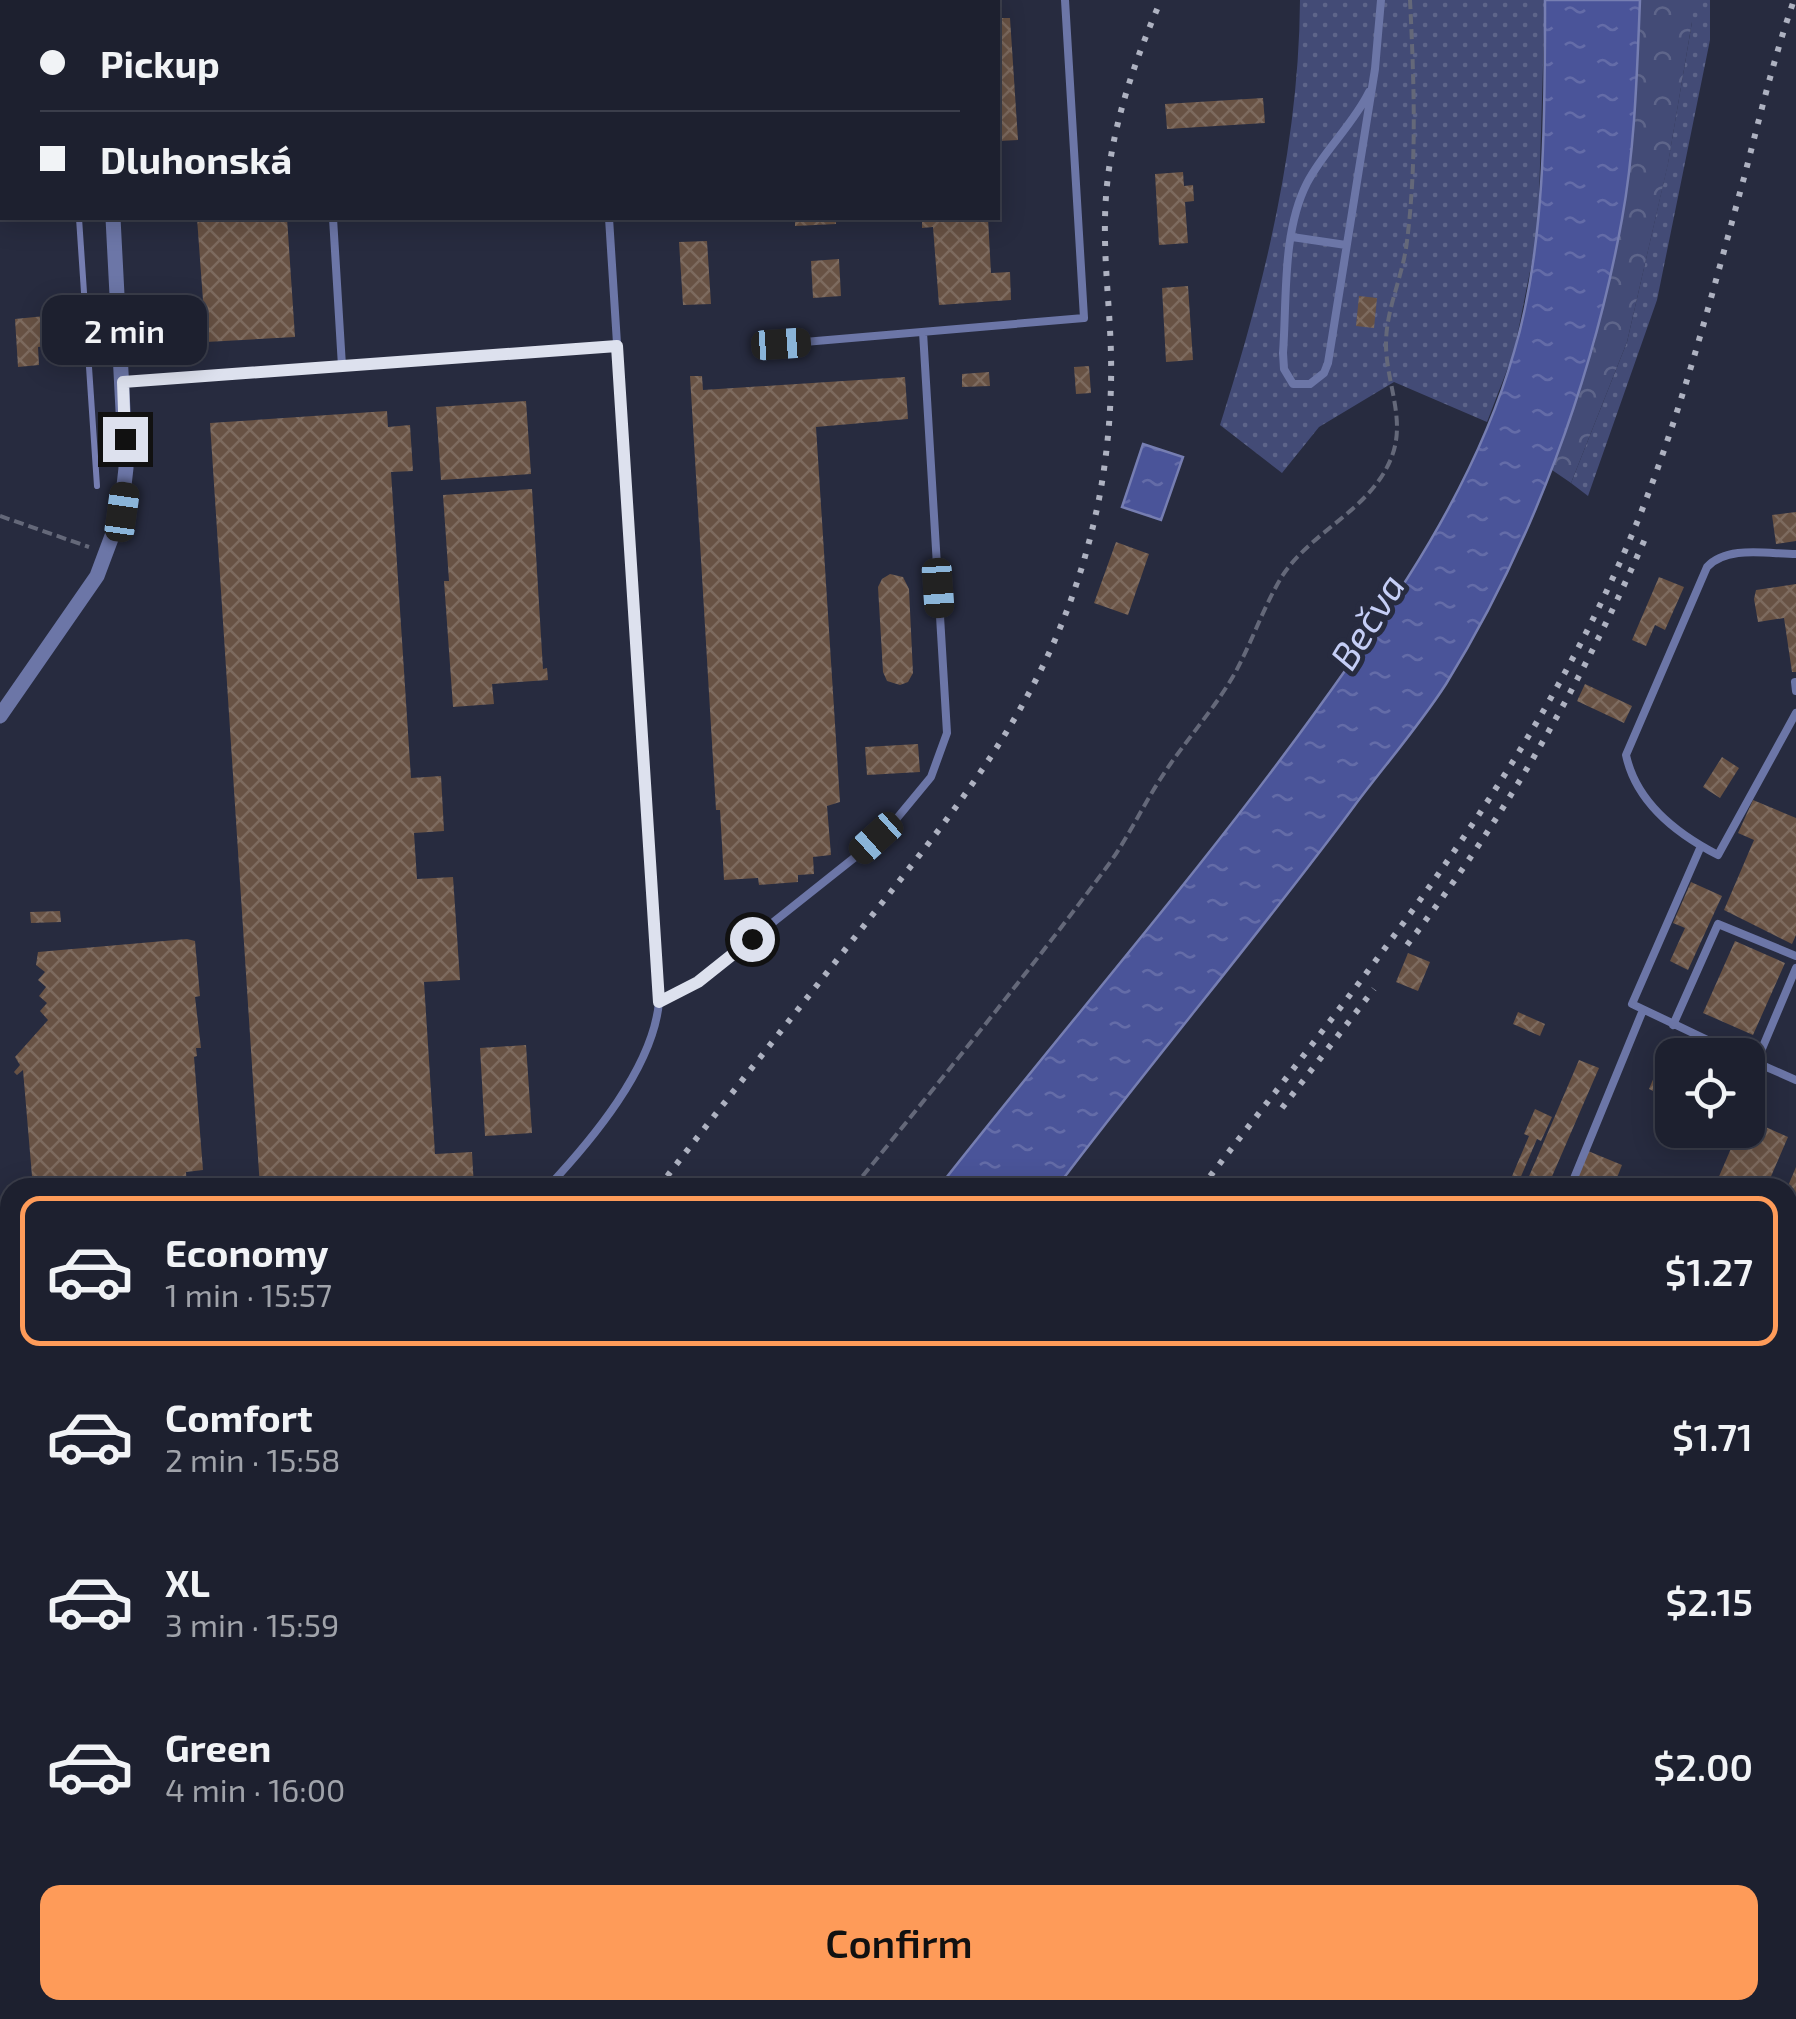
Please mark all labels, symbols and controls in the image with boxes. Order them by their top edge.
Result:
text: Pickup [100,40,220,86]
text: Dluhonská [100,136,292,182]
callout: 2 min [42,294,208,364]
text: 2 min [84,311,165,349]
car [750,327,812,361]
route end [103,417,148,462]
car [103,480,141,544]
car [921,557,955,619]
water label: Bečva [1319,565,1413,677]
car [844,807,908,869]
route start [730,917,775,962]
map controls [1655,1038,1765,1148]
button: locate [1655,1038,1765,1148]
icon: car [45,1226,135,1316]
text: Economy [165,1229,329,1275]
text: $1.27 [1665,1248,1753,1294]
text: 1 min · 15:57 [165,1275,332,1313]
icon: car [45,1391,135,1481]
text: Comfort [165,1394,313,1440]
text: $1.71 [1672,1413,1753,1459]
text: 2 min · 15:58 [165,1440,341,1478]
icon: car [45,1556,135,1646]
text: XL [165,1559,210,1605]
text: $2.15 [1665,1578,1753,1624]
text: 3 min · 15:59 [165,1605,339,1643]
icon: car [45,1721,135,1811]
text: Green [165,1724,271,1770]
text: $2.00 [1653,1743,1753,1789]
text: 4 min · 16:00 [165,1770,345,1808]
button: Confirm [40,1885,1758,2000]

